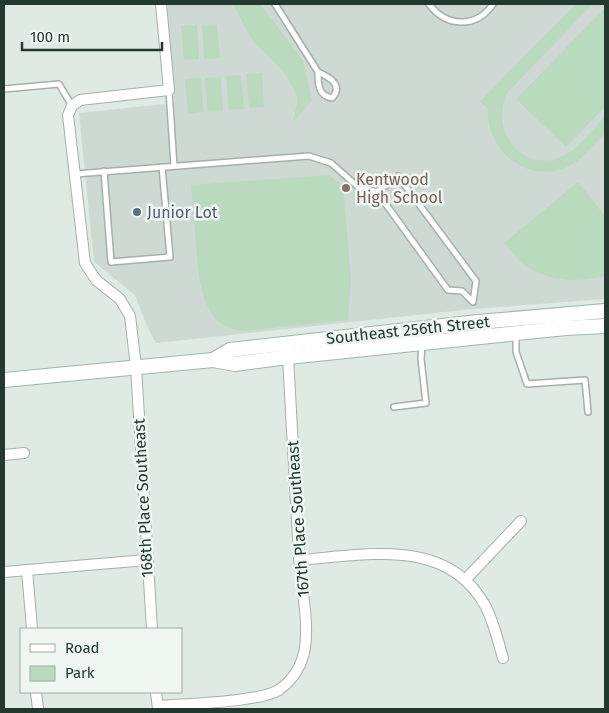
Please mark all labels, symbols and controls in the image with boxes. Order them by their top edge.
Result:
scale bar [22,20,162,52]
text: 100 m [30,28,70,46]
place label: Kentwood High School [356,170,443,207]
marker: Kentwood High School [340,182,352,194]
place label: Junior Lot [147,203,218,222]
marker: Junior Lot [131,206,143,218]
street label: Southeast 256th Street [325,312,491,348]
street label: 168th Place Southeast [129,418,157,578]
street label: 167th Place Southeast [283,440,313,598]
legend [20,628,182,693]
text: Road [65,639,100,657]
text: Park [65,664,95,682]

